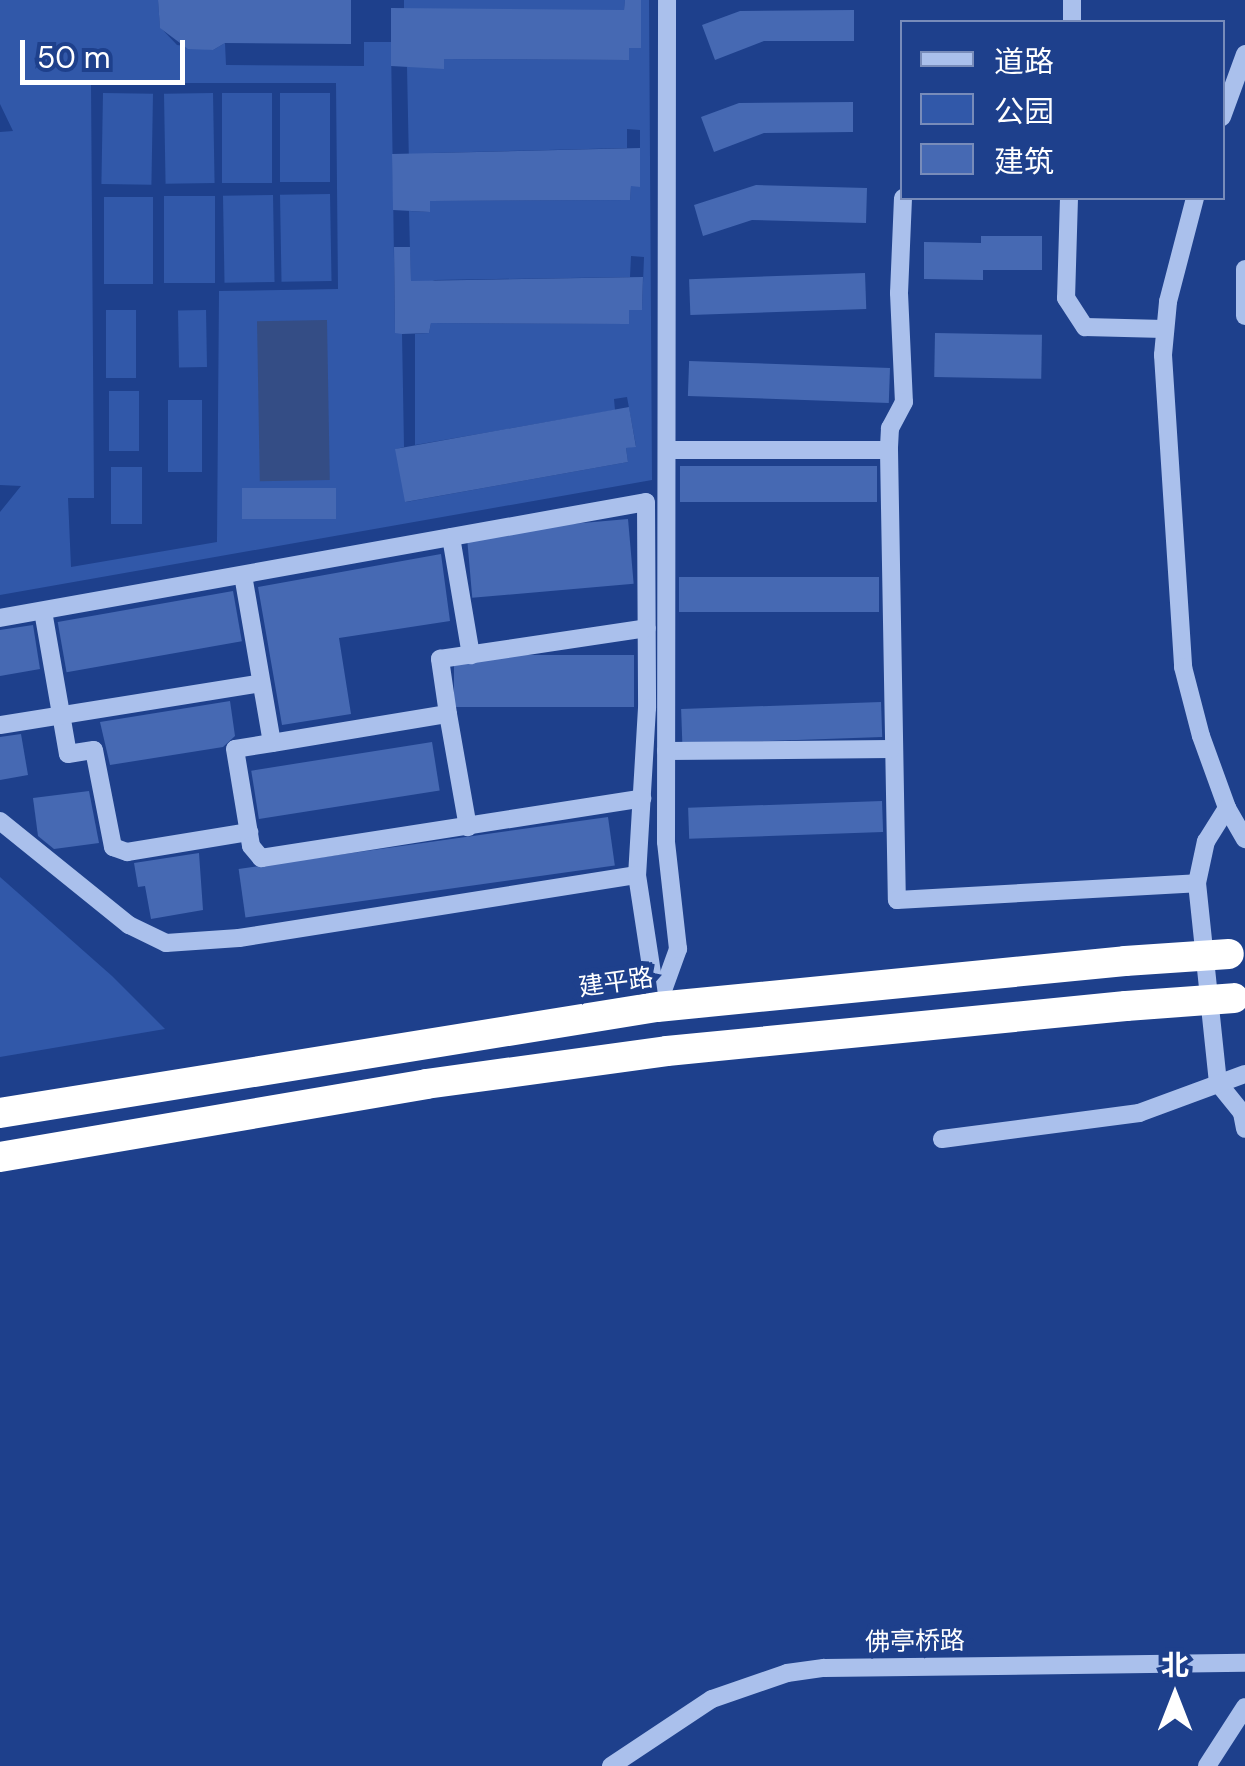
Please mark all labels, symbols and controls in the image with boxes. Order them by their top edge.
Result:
scale bar [25,20,190,82]
legend [900,20,1225,200]
text: 50 m [37,38,111,77]
text: 道路 [994,42,1054,81]
text: 公园 [994,92,1054,131]
text: 建筑 [994,142,1054,181]
street label: 建平路 [577,963,655,1003]
street label: 佛亭桥路 [865,1626,965,1658]
north arrow [1125,1646,1225,1746]
text: 北 [1161,1647,1189,1684]

